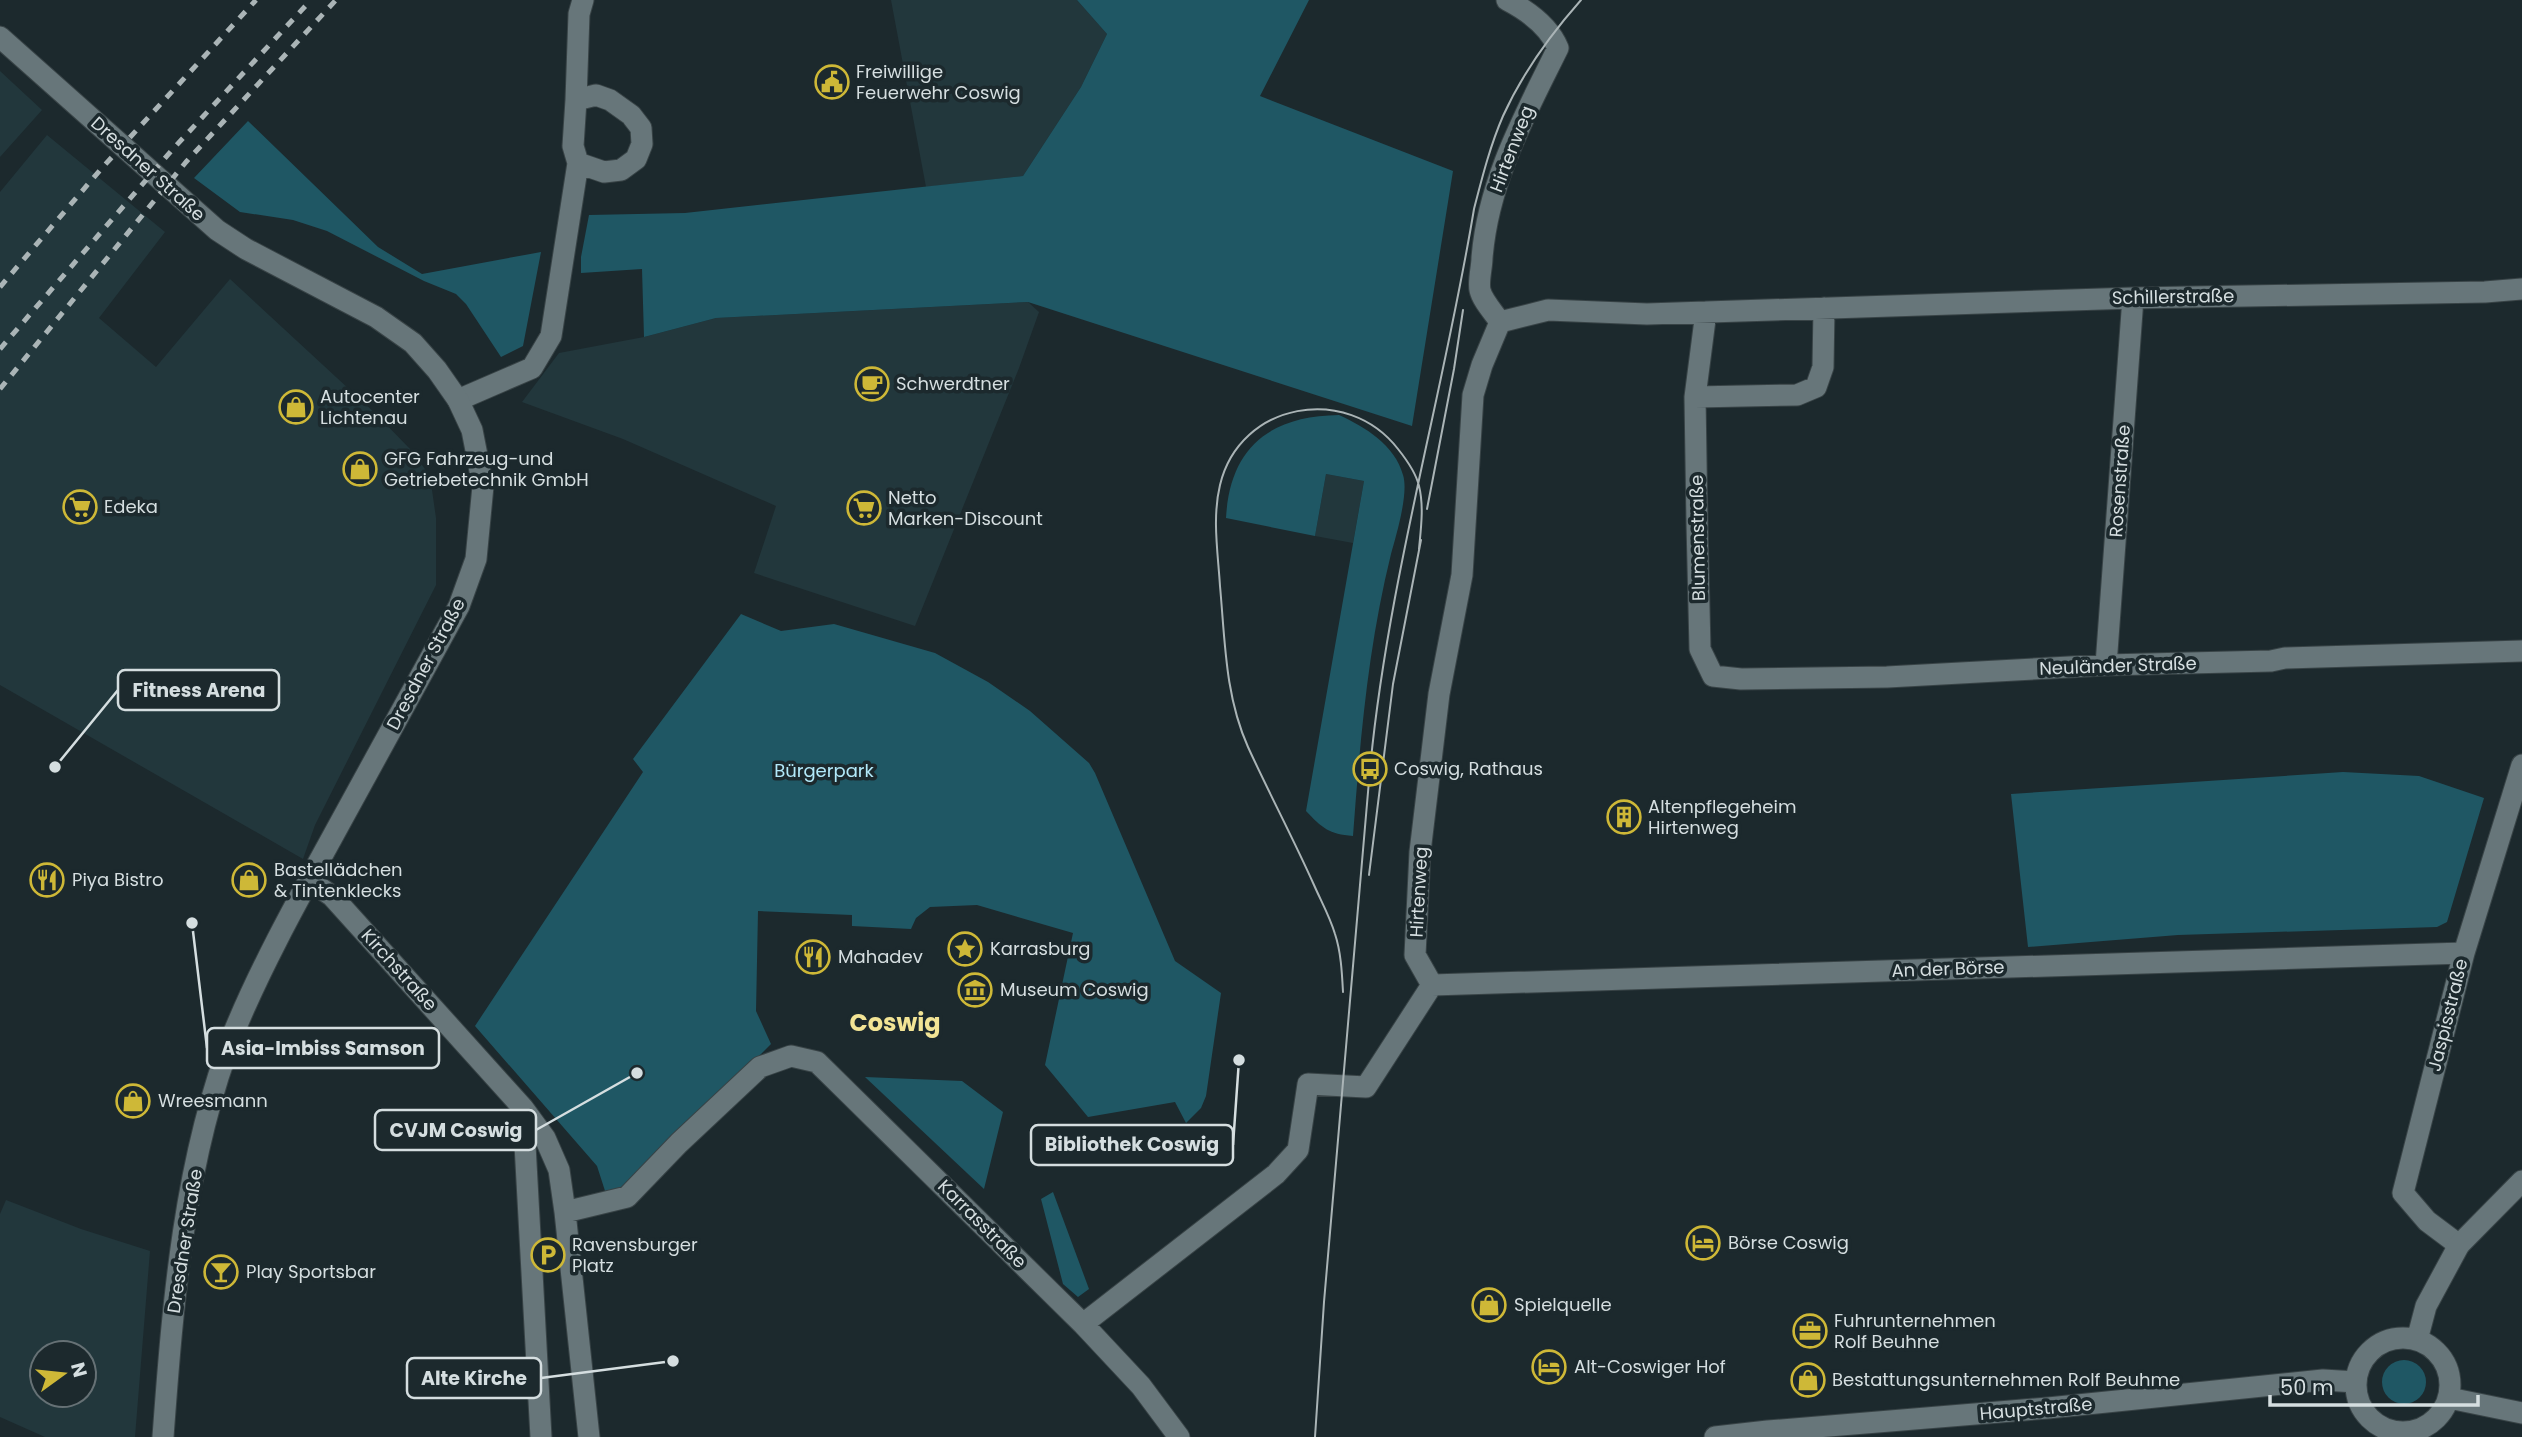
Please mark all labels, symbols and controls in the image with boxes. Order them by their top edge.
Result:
place label: Freiwillige Feuerwehr Coswig [856,59,1021,105]
public building icon: Freiwillige Feuerwehr Coswig [813,63,851,101]
street label: Hirtenweg [1484,102,1539,196]
street label: Dresdner Straße [86,111,211,227]
street label: Schillerstraße [2112,283,2234,310]
cafe icon: Schwerdtner [853,365,891,403]
place label: Schwerdtner [896,371,1010,396]
place label: Autocenter Lichtenau [320,384,420,430]
shop icon: Autocenter Lichtenau [277,388,315,426]
street label: Rosenstraße [2103,424,2136,538]
place label: GFG Fahrzeug-und Getriebetechnik GmbH [384,446,589,492]
shop icon: GFG Fahrzeug-und Getriebetechnik GmbH [341,450,379,488]
street label: Blumenstraße [1684,475,1711,601]
place label: Netto Marken-Discount [888,485,1043,531]
supermarket icon: Edeka [61,488,99,526]
supermarket icon: Netto Marken-Discount [845,489,883,527]
place label: Edeka [104,494,158,519]
street label: Dresdner Straße [380,594,471,734]
street label: Neuländer Straße [2039,650,2197,681]
callout: Fitness Arena [118,670,279,710]
text: Fitness Arena [132,677,266,704]
bus stop icon: Coswig, Rathaus [1351,750,1389,788]
place label: Coswig, Rathaus [1394,756,1543,781]
park label: Bürgerpark [774,758,875,783]
place label: Altenpflegeheim Hirtenweg [1648,794,1796,840]
building icon: Altenpflegeheim Hirtenweg [1605,798,1643,836]
street label: Hirtenweg [1404,846,1433,938]
place label: Bastellädchen & Tintenklecks [274,857,403,903]
restaurant icon: Piya Bistro [28,861,66,899]
shop icon: Bastellädchen & Tintenklecks [230,861,268,899]
place label: Piya Bistro [72,867,164,892]
street label: Kirchstraße [356,923,443,1016]
place icon: Karrasburg [946,930,984,968]
place label: Karrasburg [990,936,1091,961]
restaurant icon: Mahadev [794,938,832,976]
place label: Mahadev [838,944,923,969]
street label: An der Börse [1891,954,2005,983]
street label: Jaspisstraße [2421,956,2474,1074]
museum icon: Museum Coswig [956,971,994,1009]
place label: Museum Coswig [1000,977,1149,1002]
district label: Coswig [849,1006,941,1039]
callout: Asia-Imbiss Samson [207,1028,439,1068]
text: Asia-Imbiss Samson [221,1035,425,1062]
shop icon: Wreesmann [114,1082,152,1120]
place label: Wreesmann [158,1088,268,1113]
callout: CVJM Coswig [375,1110,536,1150]
text: CVJM Coswig [390,1117,522,1144]
callout: Bibliothek Coswig [1031,1125,1233,1165]
text: Bibliothek Coswig [1045,1131,1219,1158]
street label: Dresdner Straße [161,1167,208,1315]
street label: Karrasstraße [932,1174,1032,1274]
hotel icon: Börse Coswig [1684,1224,1722,1262]
place label: Börse Coswig [1728,1230,1849,1255]
place label: Ravensburger Platz [572,1232,698,1278]
parking icon: Ravensburger Platz [529,1236,567,1274]
bar icon: Play Sportsbar [202,1253,240,1291]
place label: Play Sportsbar [246,1259,376,1284]
shop icon: Spielquelle [1470,1286,1508,1324]
place label: Spielquelle [1514,1292,1612,1317]
place label: Fuhrunternehmen Rolf Beuhne [1834,1308,1996,1354]
office icon: Fuhrunternehmen Rolf Beuhne [1791,1312,1829,1350]
north arrow [28,1339,98,1409]
hotel icon: Alt-Coswiger Hof [1530,1348,1568,1386]
place label: Alt-Coswiger Hof [1574,1354,1726,1379]
callout: Alte Kirche [407,1358,541,1398]
text: N [64,1359,94,1380]
shop icon: Bestattungsunternehmen Rolf Beuhme [1789,1361,1827,1399]
scale bar [2270,1364,2478,1408]
text: Alte Kirche [421,1365,527,1392]
place label: Bestattungsunternehmen Rolf Beuhme [1832,1367,2180,1392]
text: 50 m [2280,1373,2334,1402]
street label: Hauptstraße [1979,1391,2093,1426]

